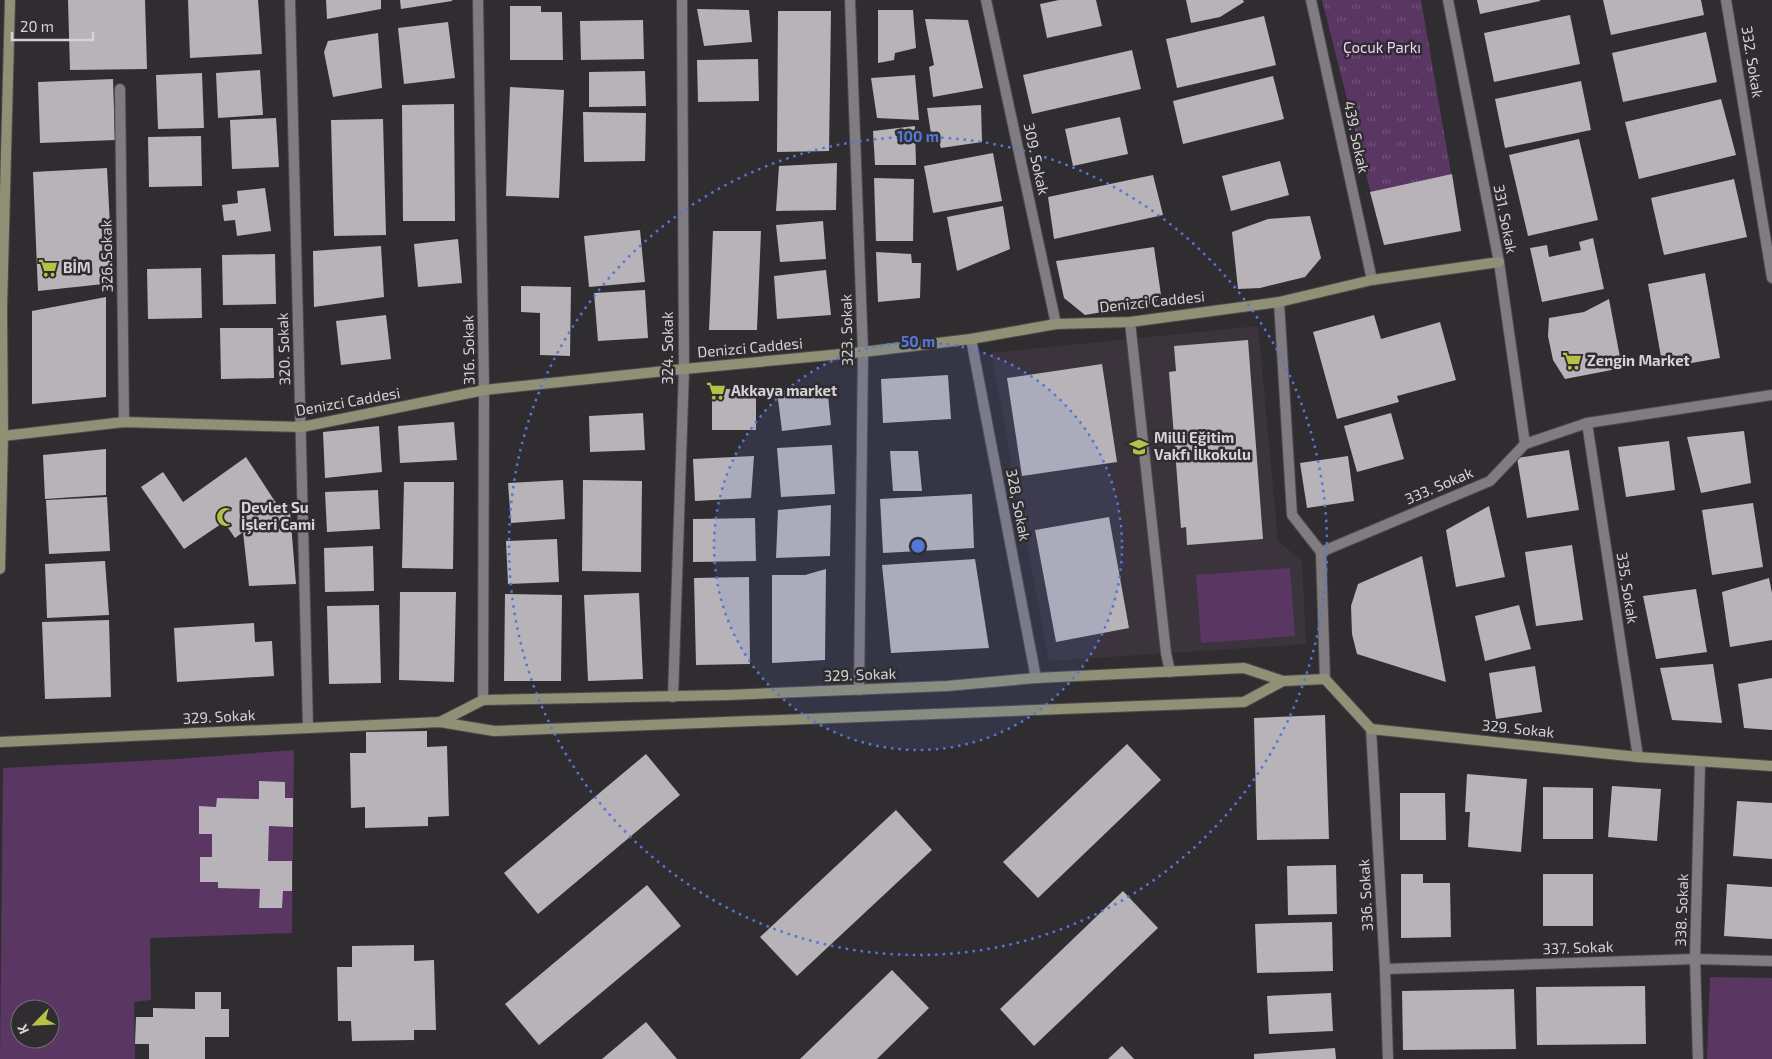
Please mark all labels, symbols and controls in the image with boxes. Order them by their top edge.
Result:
scale bar [12,10,94,42]
text: 20 m [20,17,54,35]
street label: 332. Sokak [1738,25,1768,99]
park label: Çocuk Parkı [1343,38,1421,57]
street label: 439. Sokak [1341,99,1373,175]
street label: 309. Sokak [1021,121,1053,197]
text: 100 m [897,127,939,145]
street label: 331. Sokak [1490,183,1522,255]
street label: 326. Sokak [96,219,116,292]
supermarket icon: BİM [37,257,59,279]
place label: BİM [63,258,91,276]
street label: Denizci Caddesi [1098,287,1205,315]
street label: 323. Sokak [836,293,856,366]
street label: 324. Sokak [658,311,676,385]
street label: 320. Sokak [273,312,293,386]
street label: 316. Sokak [458,314,478,385]
text: 50 m [901,332,935,350]
street label: Denizci Caddesi [696,333,803,361]
supermarket icon: Zengin Market [1561,350,1583,372]
place label: Zengin Market [1587,351,1690,369]
supermarket icon: Akkaya market [705,380,727,402]
place label: Akkaya market [731,381,837,400]
street label: Denizci Caddesi [294,383,402,419]
place label: Milli Eğitim Vakfı İlkokulu [1154,428,1251,463]
school or university icon: Milli Eğitim Vakfı İlkokulu [1128,436,1150,458]
street label: 333. Sokak [1402,463,1476,507]
street label: 328, Sokak [1003,467,1035,543]
place label: Devlet Su İşleri Cami [241,498,315,535]
mosque icon: Devlet Su İşleri Cami [215,506,237,528]
centre of rings [909,537,927,555]
street label: 335. Sokak [1613,551,1643,625]
street label: 329. Sokak [823,664,897,684]
street label: 329. Sokak [182,705,256,727]
street label: 329. Sokak [1481,715,1555,741]
street label: 336. Sokak [1354,858,1376,932]
street label: 338. Sokak [1671,873,1691,947]
street label: 337. Sokak [1542,937,1614,957]
north arrow [10,999,60,1049]
text: K [13,1022,32,1037]

